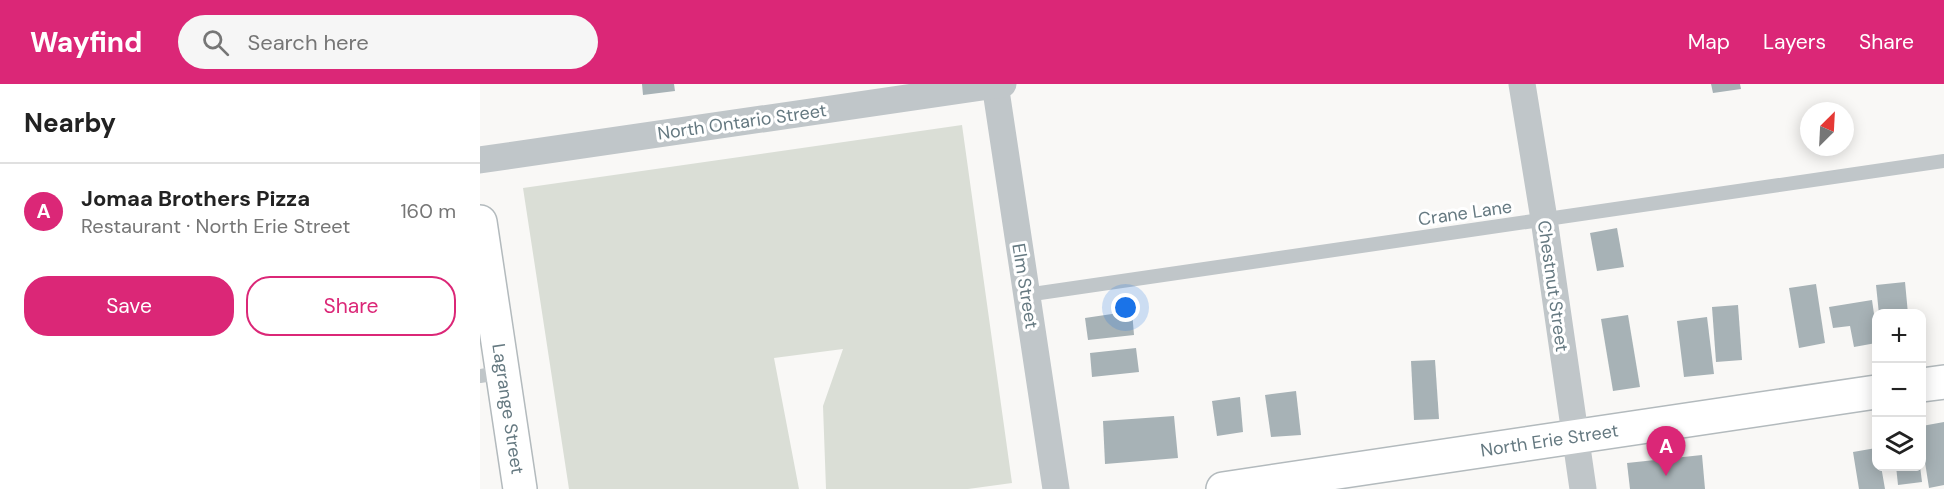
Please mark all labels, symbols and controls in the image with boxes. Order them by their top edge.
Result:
search box [178,15,598,69]
text: Wayfind [30,24,142,61]
icon: search [199,26,232,59]
text: Search here [247,28,369,57]
text: Map [1688,28,1730,56]
text: Layers [1763,28,1826,56]
text: Share [1859,28,1914,56]
street label: North Ontario Street [656,98,828,146]
north arrow [1800,102,1854,156]
text: Nearby [24,106,116,140]
text: Jomaa Brothers Pizza [81,184,310,213]
street label: Crane Lane [1417,195,1513,231]
text: A [36,198,51,224]
text: 160 m [400,198,456,224]
text: Restaurant · North Erie Street [81,213,350,239]
street label: Chestnut Street [1532,219,1574,353]
street label: Elm Street [1006,242,1044,330]
button: Save [24,276,234,336]
button: Share [246,276,456,336]
your location [1111,293,1140,322]
map controls [1872,309,1926,471]
button: + [1872,309,1926,363]
street label: Lagrange Street [486,342,530,476]
button: − [1872,363,1926,417]
button: layers [1872,417,1926,471]
street label: North Erie Street [1479,418,1620,463]
pin: A [1646,426,1686,476]

